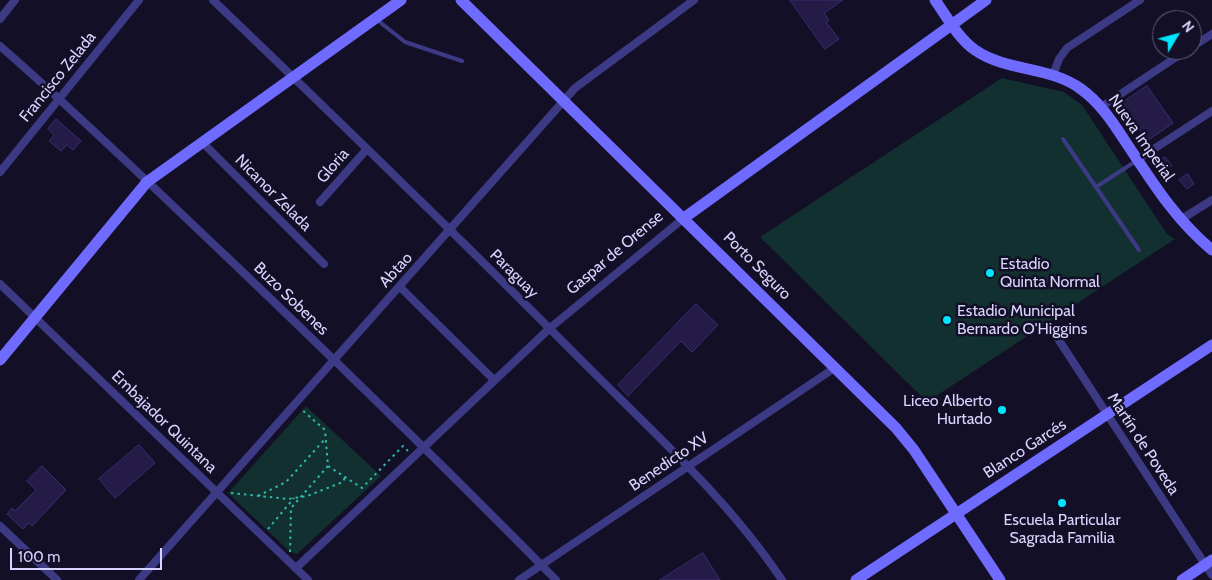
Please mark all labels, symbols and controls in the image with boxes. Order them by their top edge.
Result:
north arrow [1152,10,1202,60]
text: N [1178,17,1198,36]
street label: Francisco Zelada [16,28,100,126]
street label: Nueva Imperial [1104,91,1178,185]
street label: Gloria [313,145,353,187]
street label: Nicanor Zelada [231,151,315,235]
street label: Gaspar de Orense [563,207,667,299]
street label: Porto Seguro [719,228,795,304]
street label: Paraguay [486,246,542,302]
street label: Abtao [375,249,417,291]
place label: Estadio Quinta Normal [1000,254,1100,292]
street label: Buzo Sobenes [250,259,332,339]
marker: Estadio Quinta Normal [984,267,996,279]
place label: Estadio Municipal Bernardo O'Higgins [957,301,1087,339]
marker: Estadio Municipal Bernardo O'Higgins [941,314,953,326]
street label: Embajador Quintana [107,367,221,477]
street label: Martín de Poveda [1103,389,1183,499]
place label: Liceo Alberto Hurtado [903,391,992,429]
marker: Liceo Alberto Hurtado [996,404,1008,416]
street label: Blanco Garcés [980,415,1070,483]
street label: Benedicto XV [626,428,712,496]
marker: Escuela Particular Sagrada Familia [1056,497,1068,509]
place label: Escuela Particular Sagrada Familia [1004,510,1120,548]
scale bar [12,538,165,570]
text: 100 m [18,548,60,566]

